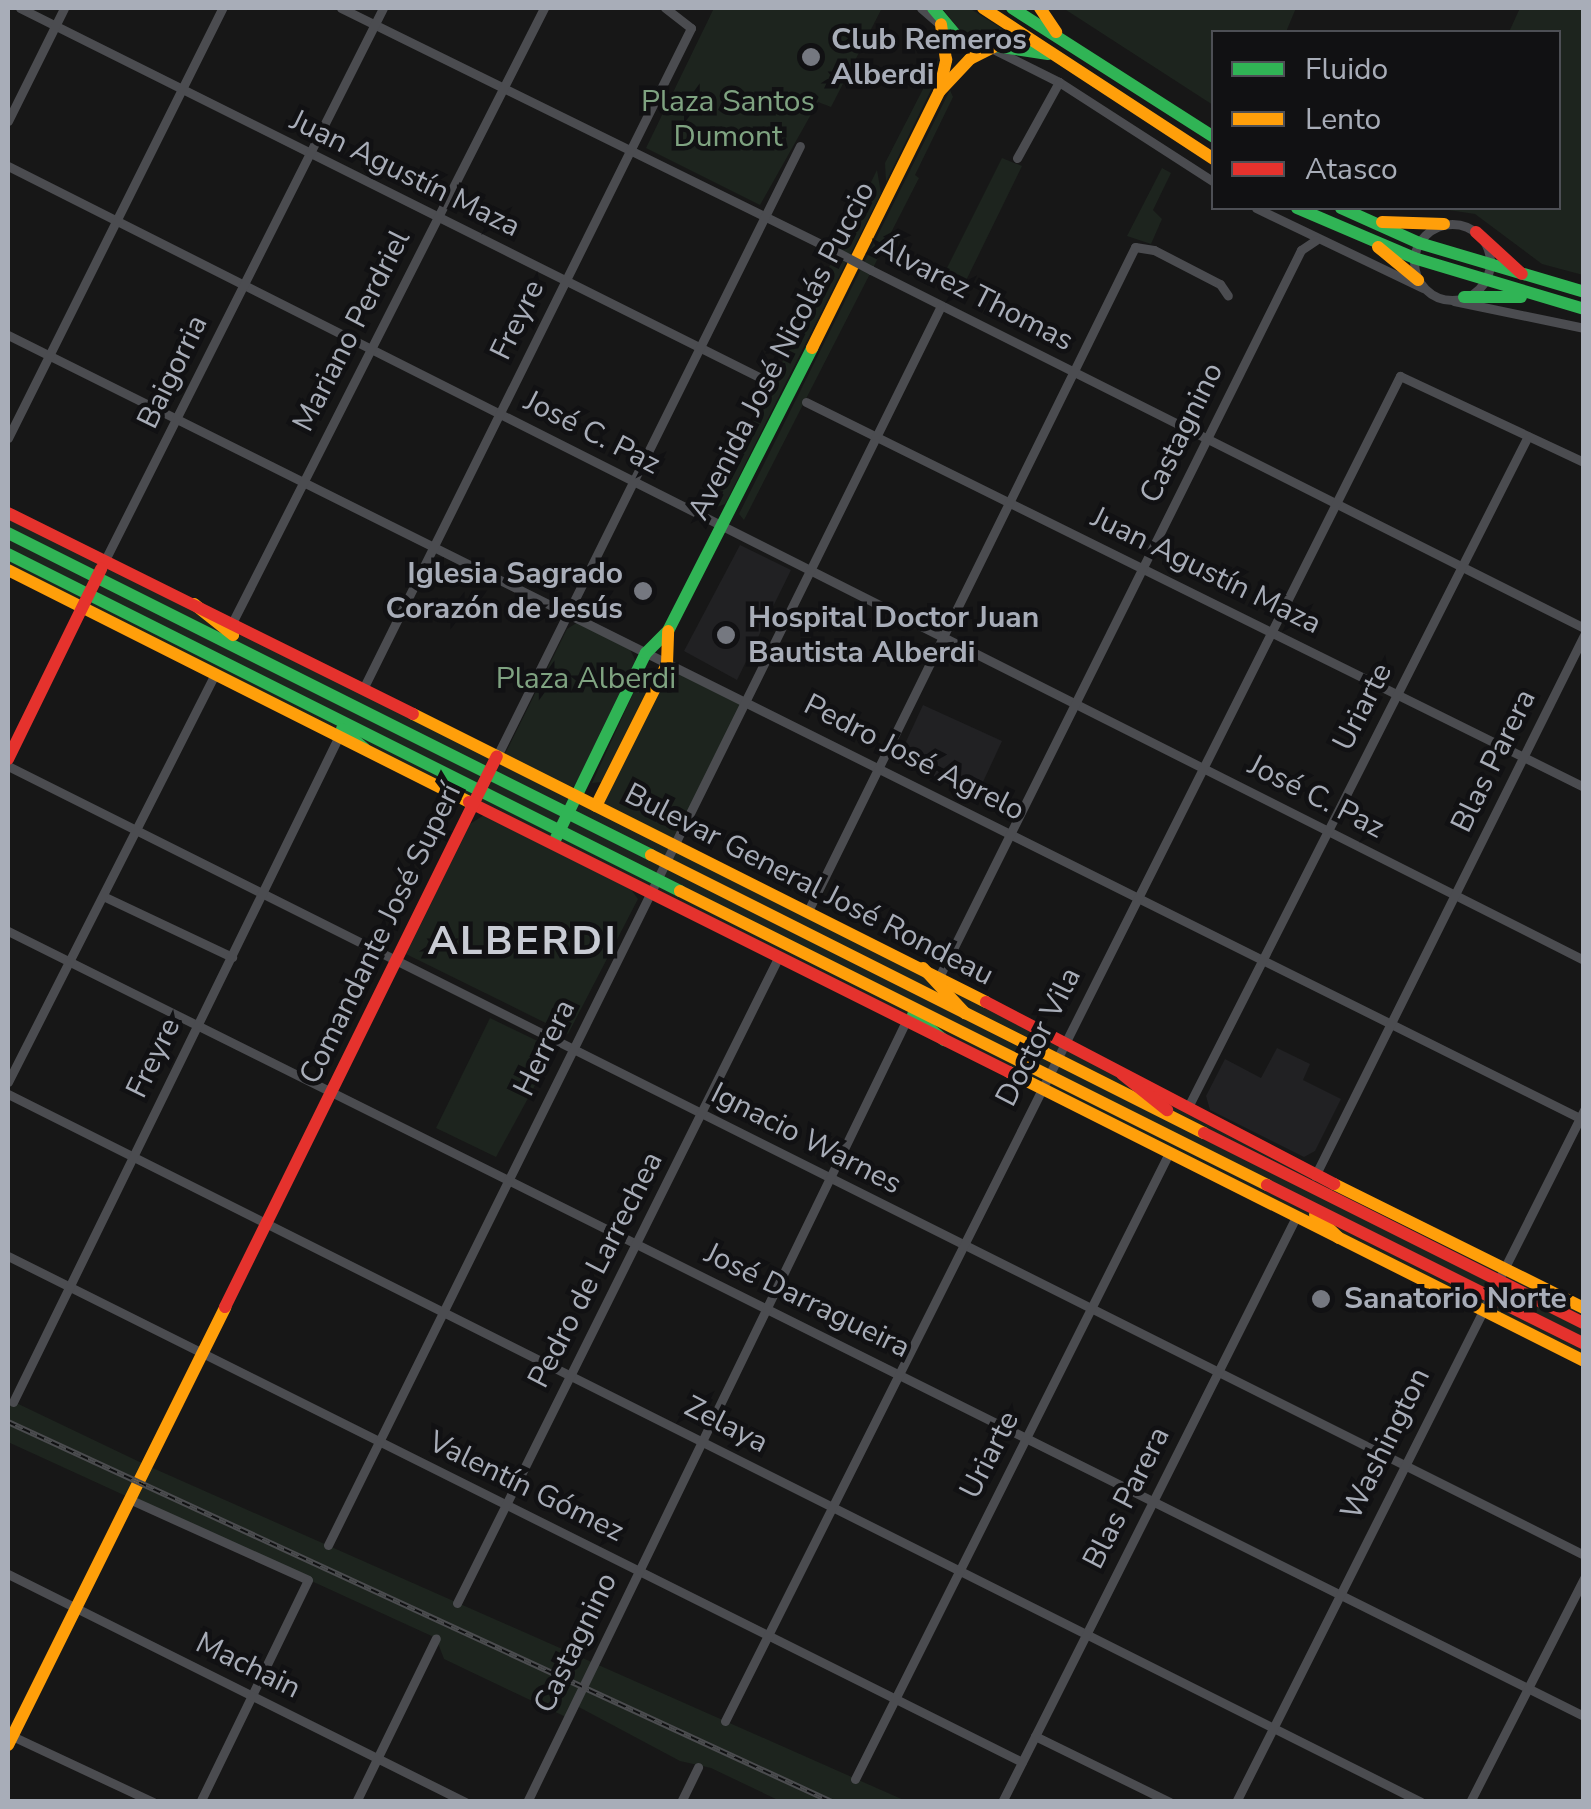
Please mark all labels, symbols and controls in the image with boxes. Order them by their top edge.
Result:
place label: Club Remeros Alberdi [831,22,1027,92]
legend [1211,30,1561,210]
marker: Club Remeros Alberdi [800,46,822,68]
text: Fluido [1305,49,1388,90]
park label: Plaza Santos Dumont [641,84,815,154]
text: Lento [1305,99,1381,140]
street label: Juan Agustín Maza [284,103,526,245]
text: Atasco [1305,149,1398,190]
street label: Avenida José Nicolás Puccio [681,176,883,526]
street label: Mariano Perdriel [286,224,418,438]
street label: Álvarez Thomas [869,229,1079,359]
street label: Freyre [483,274,553,366]
street label: Baigorria [130,309,216,435]
street label: Castagnino [1133,357,1231,509]
street label: José C. Paz [518,383,666,483]
street label: Juan Agustín Maza [1085,500,1327,642]
place label: Iglesia Sagrado Corazón de Jesús [386,556,623,626]
marker: Iglesia Sagrado Corazón de Jesús [632,580,654,602]
place label: Hospital Doctor Juan Bautista Alberdi [748,600,1039,670]
marker: Hospital Doctor Juan Bautista Alberdi [713,622,739,648]
street label: Uriarte [1326,657,1400,757]
park label: Plaza Alberdi [496,661,676,697]
street label: Blas Parera [1444,684,1544,838]
street label: Pedro José Agrelo [798,687,1030,829]
street label: José C. Paz [1242,747,1390,847]
street label: Bulevar General José Rondeau [619,776,999,994]
street label: Comandante José Superí [293,778,469,1090]
district label: ALBERDI [428,917,618,965]
street label: Doctor Vila [989,962,1089,1112]
street label: Herrera [506,994,584,1102]
street label: Freyre [119,1012,189,1104]
street label: Ignacio Warnes [705,1076,907,1202]
street label: Pedro de Larrechea [521,1146,671,1394]
street label: José Darragueira [699,1236,915,1366]
place label: Sanatorio Norte [1344,1281,1567,1317]
marker: Sanatorio Norte [1308,1286,1334,1312]
street label: Washington [1334,1362,1438,1526]
street label: Zelaya [678,1389,774,1461]
street label: Uriarte [953,1405,1027,1505]
street label: Blas Parera [1076,1421,1178,1575]
street label: Valentín Gómez [423,1424,629,1550]
street label: Castagnino [527,1567,625,1719]
street label: Machain [190,1625,306,1707]

